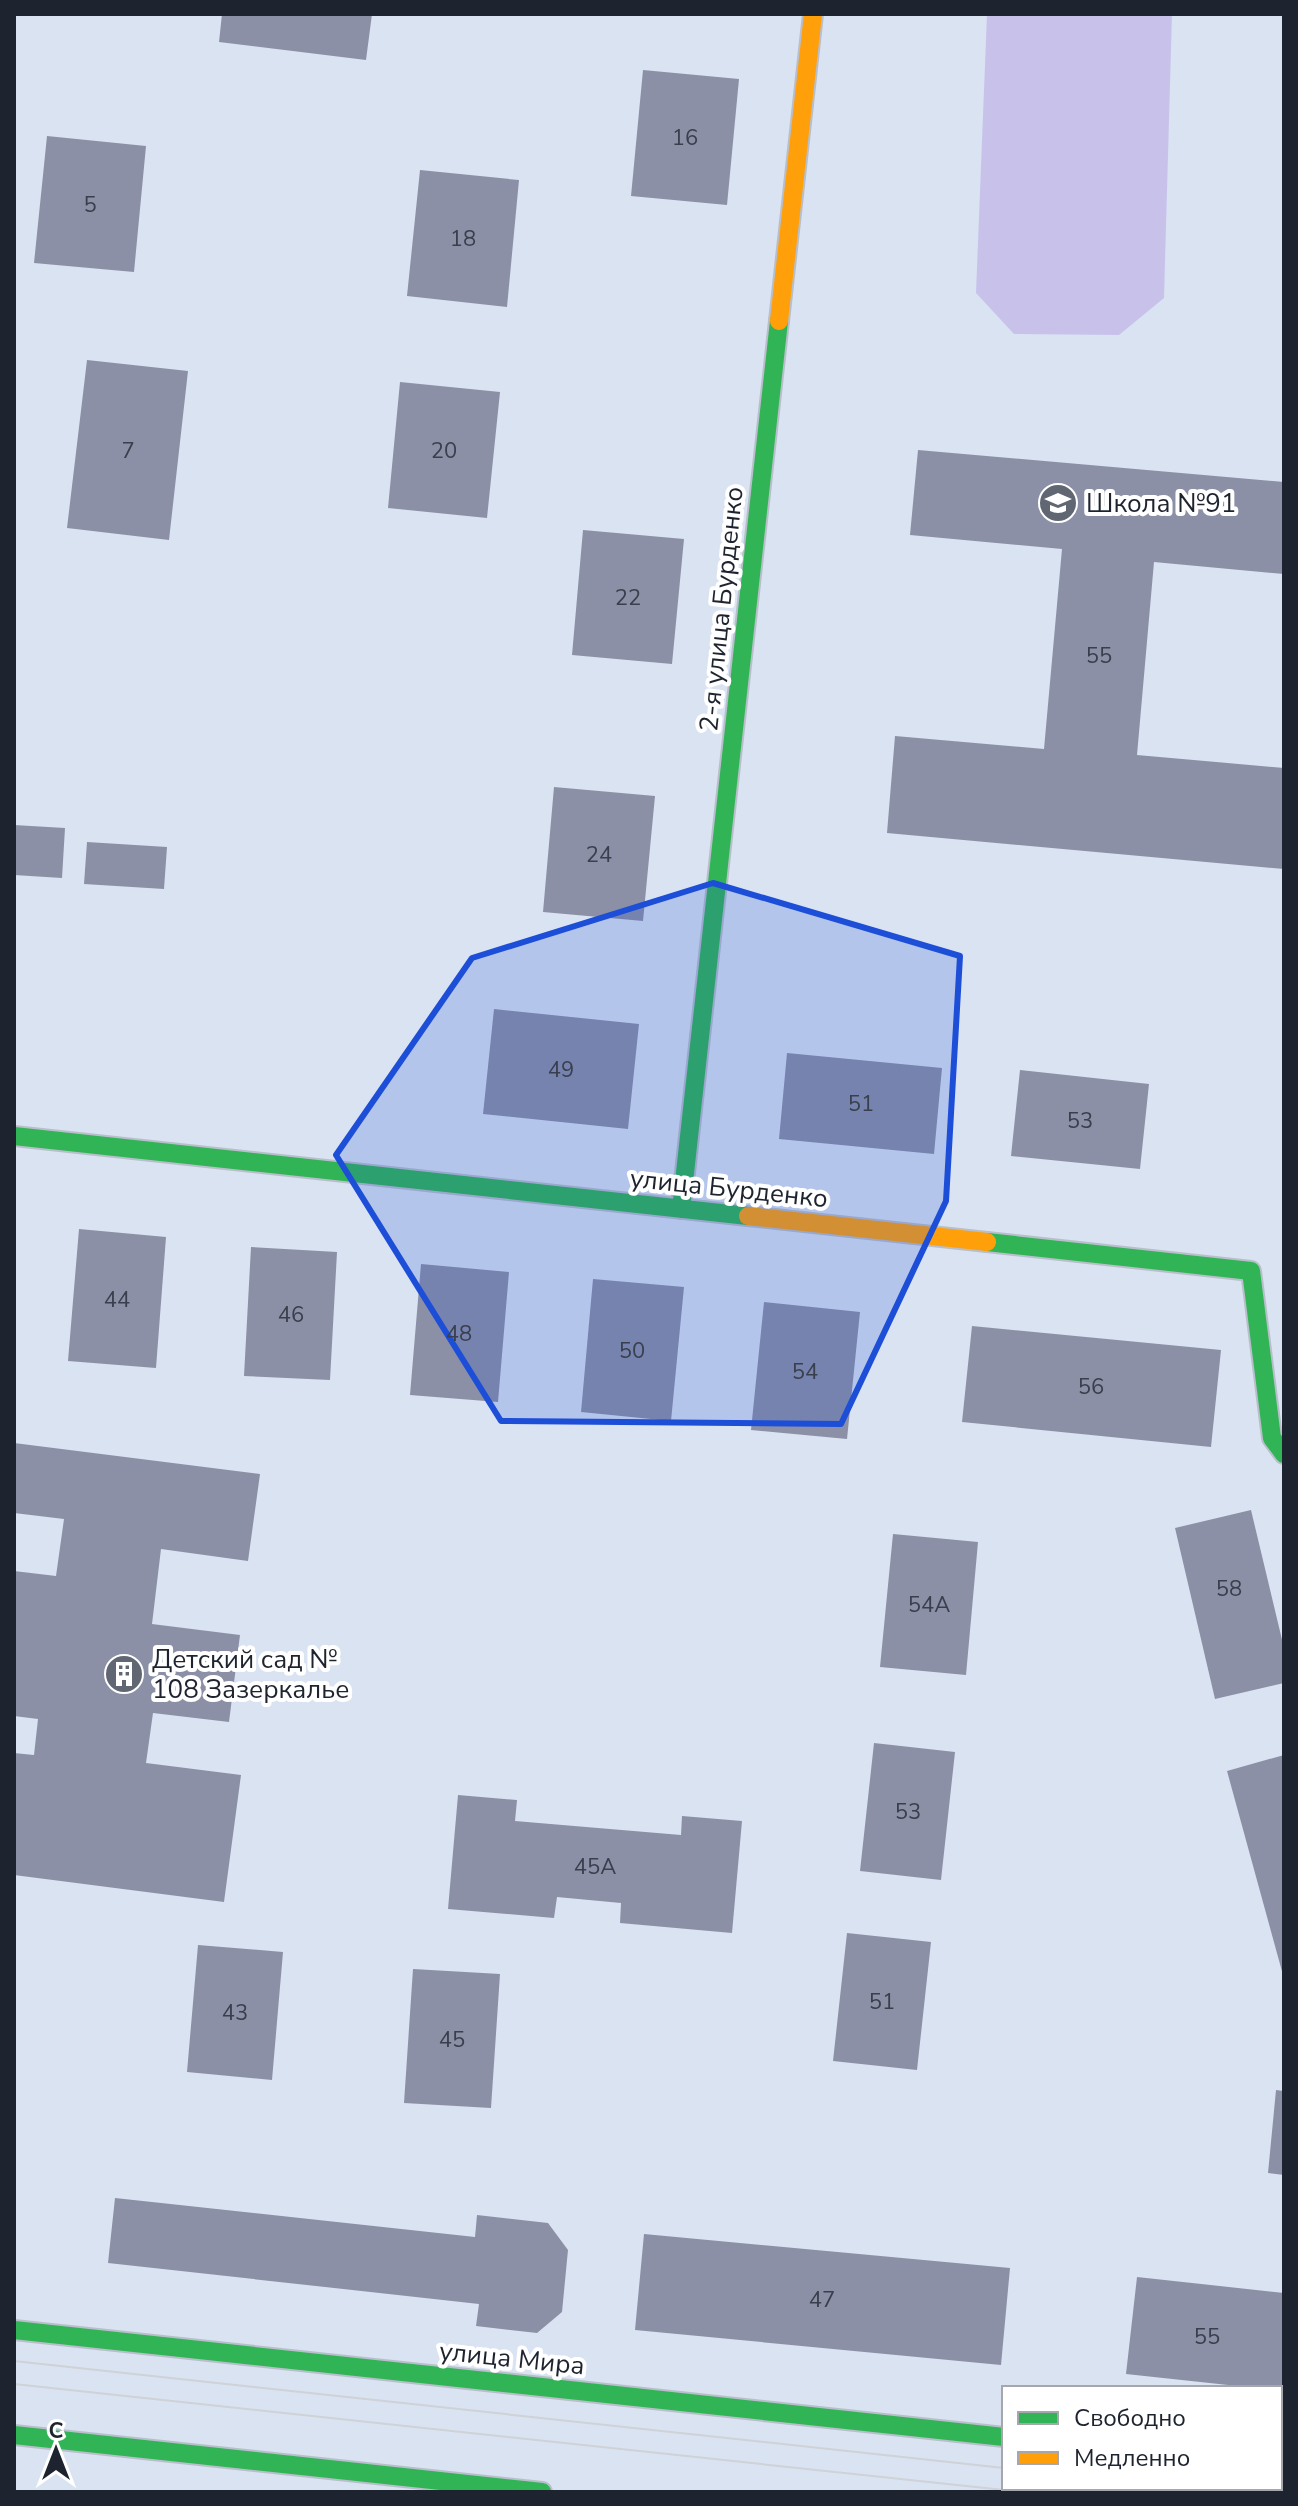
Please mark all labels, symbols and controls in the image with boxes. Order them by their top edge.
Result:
house number: 16 [672,123,698,153]
house number: 5 [83,190,97,220]
house number: 18 [450,224,476,254]
house number: 7 [121,436,135,466]
house number: 20 [431,436,457,466]
school or university icon: Школа №91 [1037,482,1079,524]
street label: 2-я улица Бурденко [691,485,752,733]
place label: Школа №91 [1086,486,1236,521]
house number: 22 [615,583,641,613]
house number: 55 [1086,641,1112,671]
house number: 24 [586,840,612,870]
house number: 49 [548,1055,574,1085]
house number: 51 [848,1089,874,1119]
house number: 53 [1067,1106,1093,1136]
street label: улица Бурденко [628,1161,830,1216]
house number: 44 [104,1285,130,1315]
house number: 46 [278,1300,304,1330]
house number: 48 [446,1319,472,1349]
house number: 50 [619,1336,645,1366]
house number: 54 [792,1357,818,1387]
house number: 56 [1078,1372,1104,1402]
house number: 58 [1216,1574,1242,1604]
house number: 54А [908,1590,950,1620]
place label: Детский сад № 108 Зазеркалье [152,1642,349,1707]
building icon: Детский сад № 108 Зазеркалье [103,1653,145,1695]
house number: 53 [895,1797,921,1827]
house number: 45А [574,1852,616,1882]
house number: 51 [869,1987,895,2017]
house number: 43 [222,1998,248,2028]
house number: 45 [439,2025,465,2055]
house number: 47 [809,2285,835,2315]
house number: 55 [1194,2322,1220,2352]
street label: улица Мира [437,2333,586,2384]
legend [1002,2386,1282,2490]
text: Свободно [1074,2402,1186,2434]
north arrow [16,2410,96,2490]
text: С [49,2416,64,2446]
text: Медленно [1074,2442,1190,2474]

